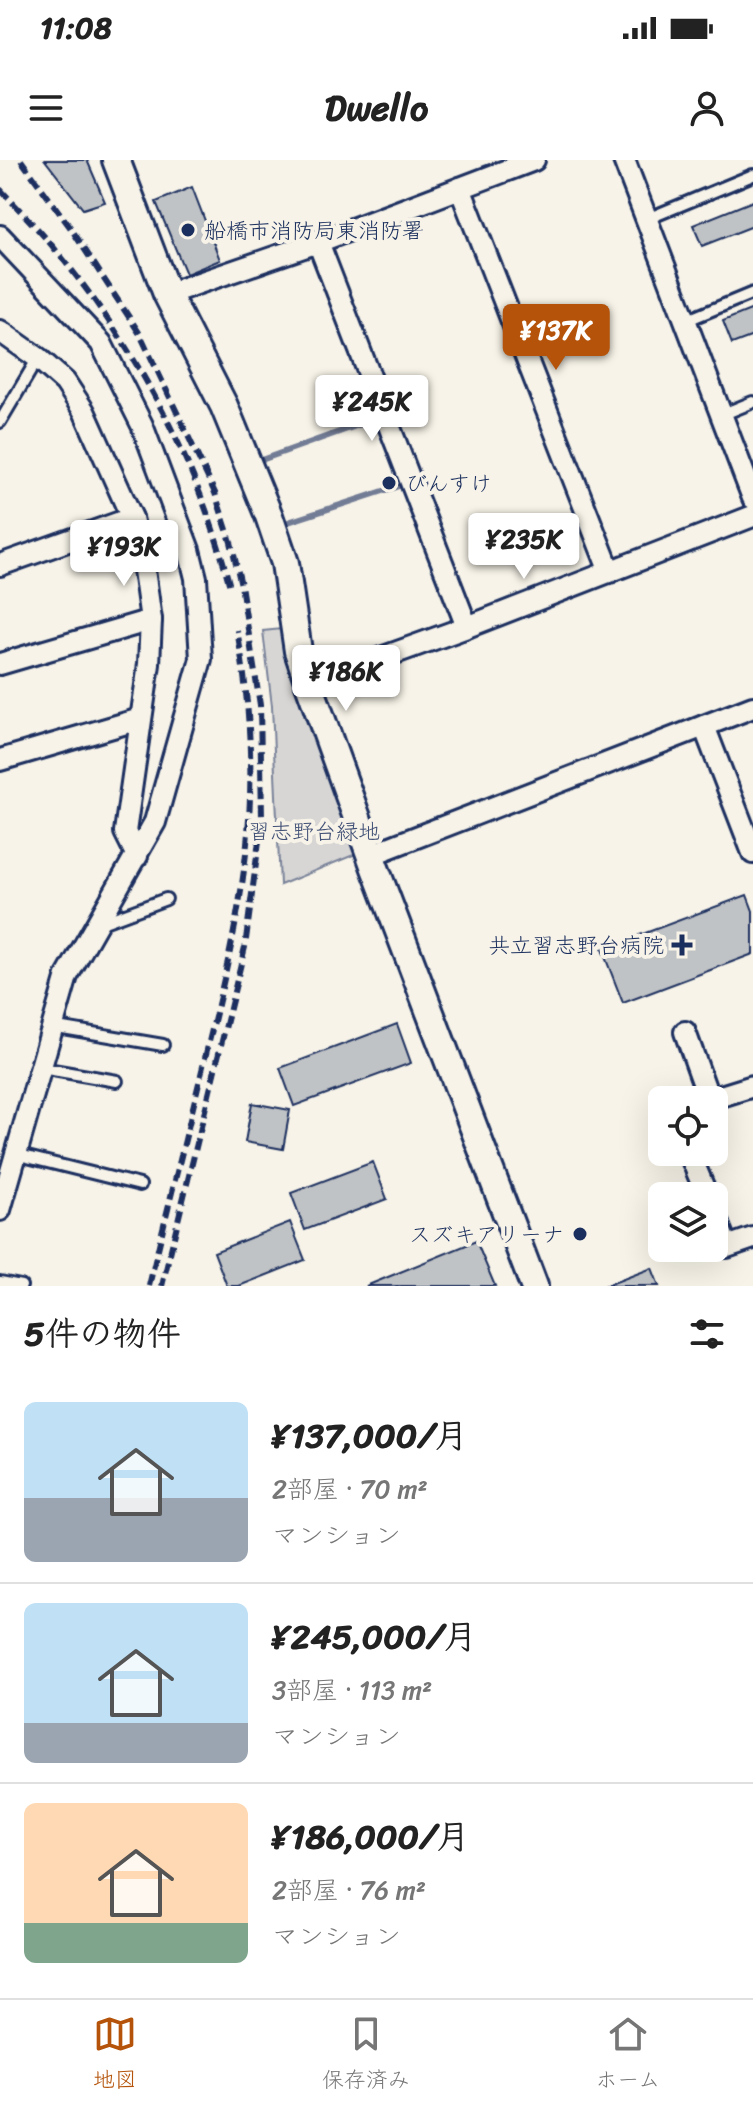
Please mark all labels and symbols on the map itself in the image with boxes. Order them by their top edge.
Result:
place label: 船橋市消防局東消防署 [204,211,424,250]
marker: 船橋市消防局東消防署 [179,221,197,239]
pin: ¥137K [500,304,612,372]
pin: ¥245K [316,375,428,443]
place label: びんすけ [405,464,492,503]
marker: びんすけ [380,474,398,492]
pin: ¥235K [468,513,580,581]
pin: ¥193K [68,520,180,588]
pin: ¥186K [290,645,402,713]
park label: 習志野台緑地 [248,812,380,851]
place label: 共立習志野台病院 [488,926,664,965]
marker: 共立習志野台病院 [671,934,693,956]
place label: スズキアリーナ [409,1215,564,1254]
marker: スズキアリーナ [571,1225,589,1243]

